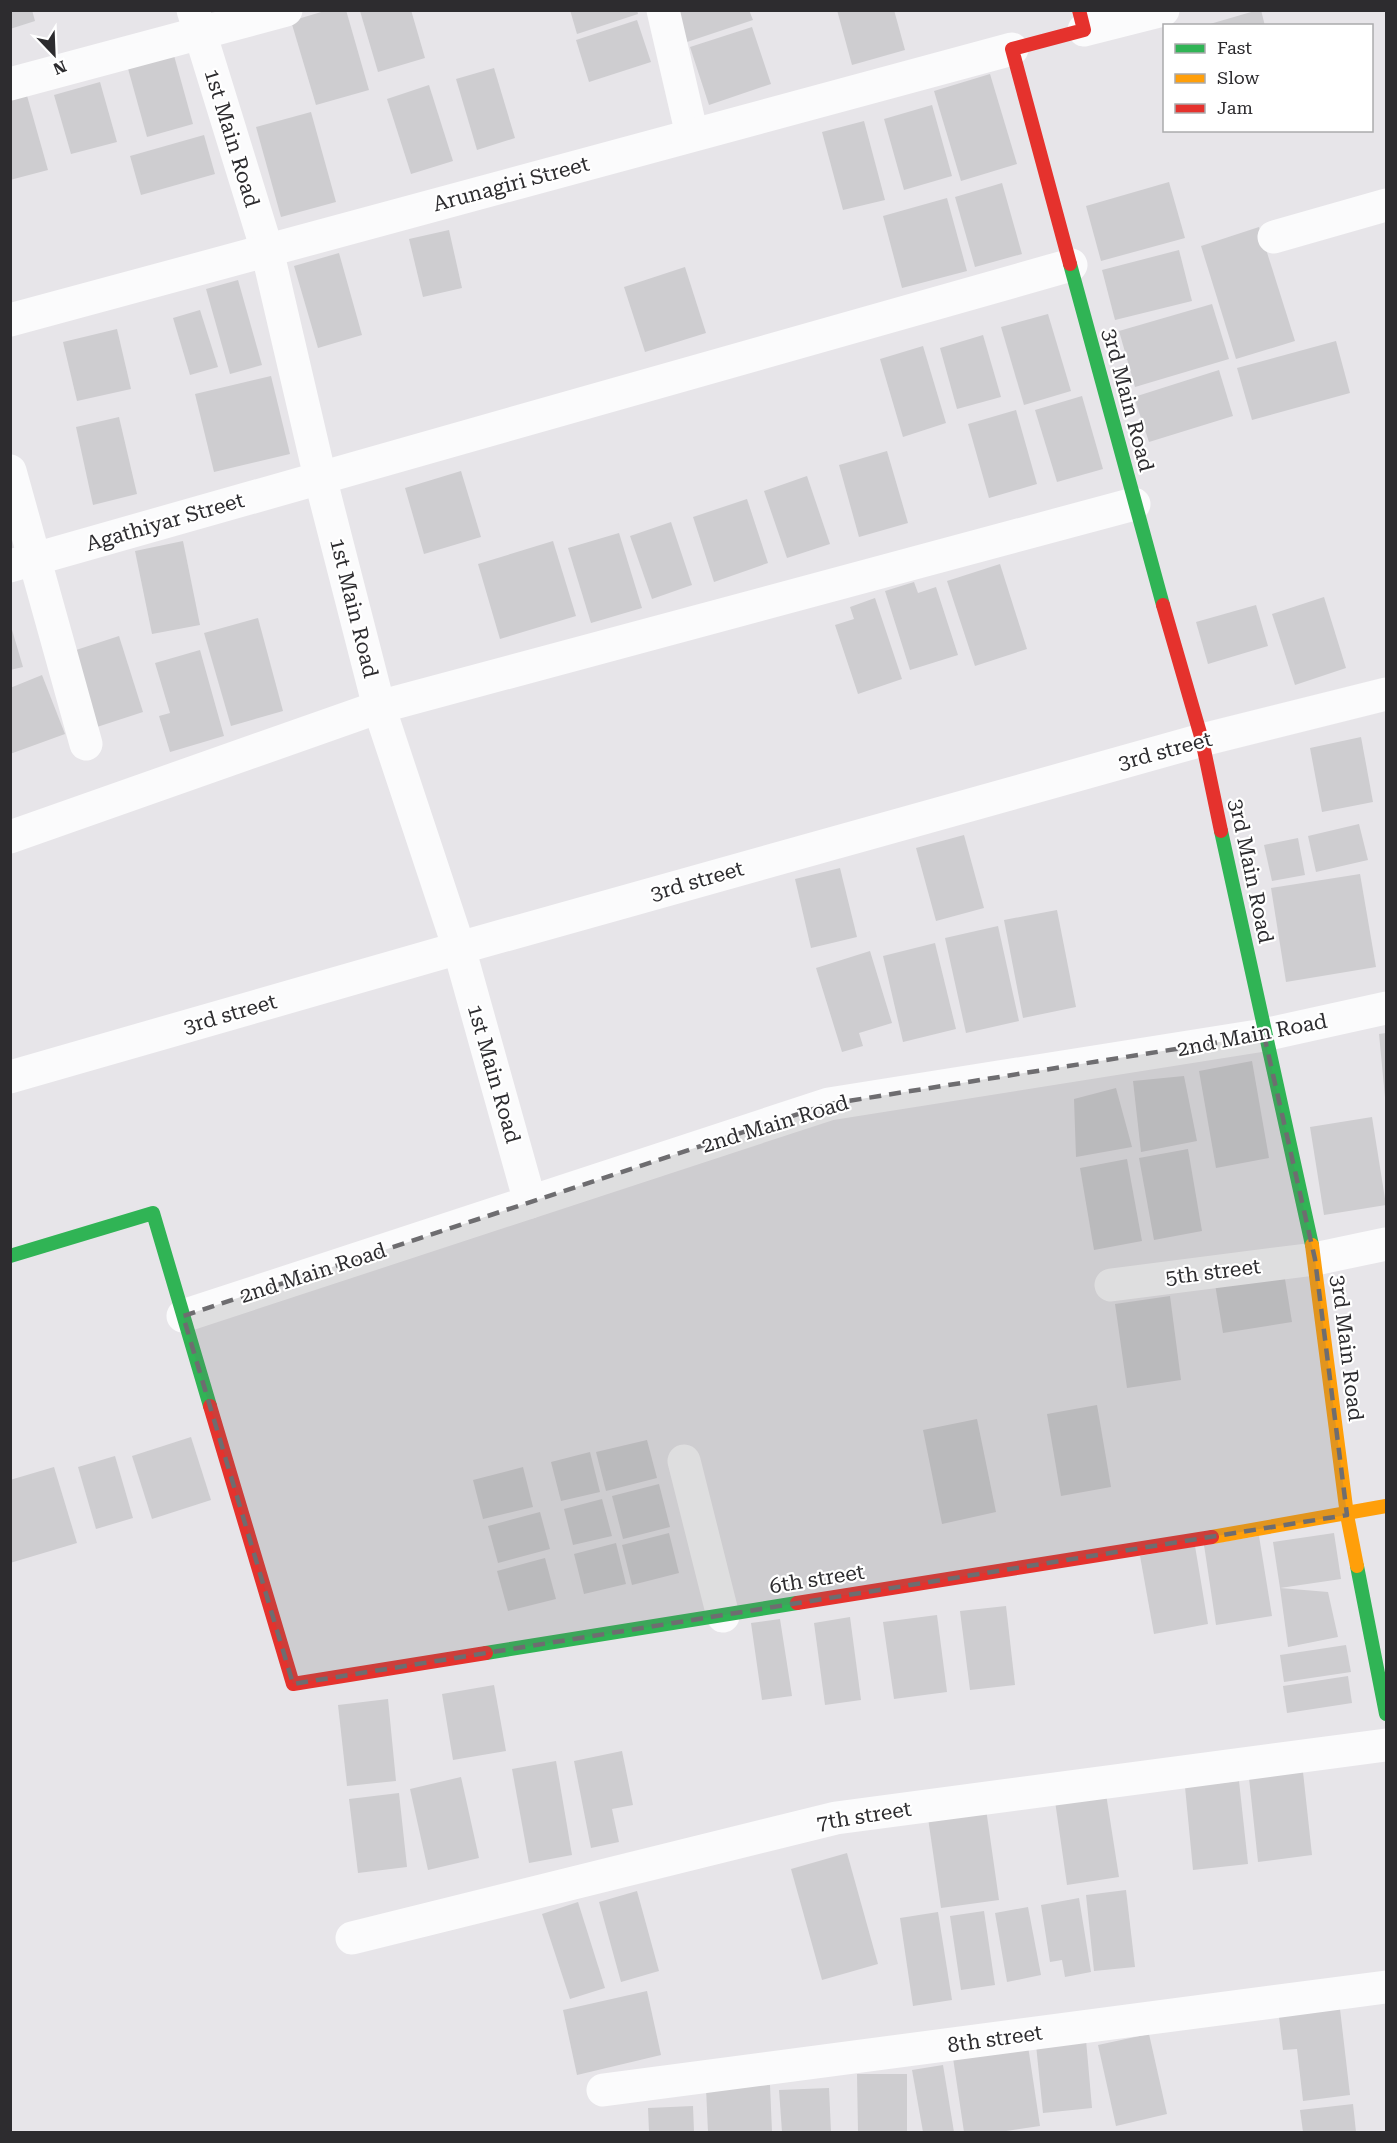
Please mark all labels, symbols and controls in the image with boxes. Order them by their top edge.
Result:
north arrow [24,24,84,84]
legend [1163,24,1373,132]
text: Fast [1217,37,1252,58]
text: N [50,56,69,79]
street label: 1st Main Road [200,66,265,210]
text: Slow [1217,67,1259,88]
text: Jam [1217,97,1253,118]
street label: Arunagiri Street [430,152,592,216]
street label: 3rd Main Road [1097,326,1159,475]
street label: Agathiyar Street [83,488,247,556]
street label: 1st Main Road [325,536,383,681]
street label: 3rd street [1115,727,1215,775]
street label: 3rd Main Road [1224,796,1278,946]
street label: 3rd street [647,856,747,906]
street label: 3rd street [180,989,280,1039]
street label: 1st Main Road [463,1002,525,1147]
street label: 2nd Main Road [1175,1009,1330,1061]
street label: 2nd Main Road [699,1090,852,1158]
street label: 2nd Main Road [237,1238,390,1308]
street label: 5th street [1164,1254,1262,1290]
street label: 3rd Main Road [1326,1273,1368,1423]
street label: 6th street [768,1560,866,1598]
street label: 7th street [815,1797,913,1835]
street label: 8th street [946,2020,1044,2058]

